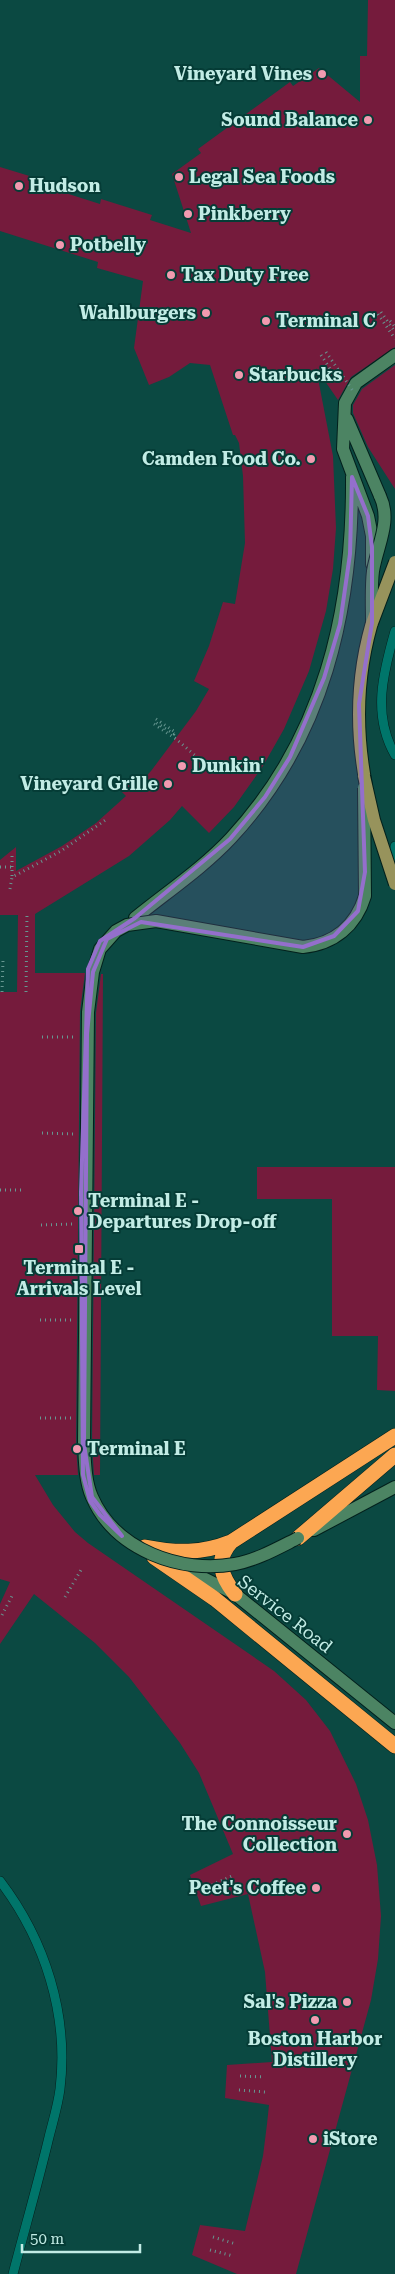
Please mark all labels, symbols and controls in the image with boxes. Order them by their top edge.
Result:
place label: Vineyard Vines [174,63,312,84]
marker: Vineyard Vines [316,68,328,80]
place label: Sound Balance [221,109,358,130]
marker: Sound Balance [362,114,374,126]
place label: Legal Sea Foods [189,166,335,187]
marker: Legal Sea Foods [173,171,185,183]
place label: Hudson [29,175,101,196]
marker: Hudson [13,180,25,192]
place label: Pinkberry [198,203,291,224]
marker: Pinkberry [182,208,194,220]
place label: Potbelly [70,234,146,255]
marker: Potbelly [54,239,66,251]
place label: Tax Duty Free [181,264,309,285]
marker: Tax Duty Free [165,269,177,281]
place label: Wahlburgers [79,302,196,323]
marker: Wahlburgers [200,307,212,319]
place label: Terminal C [276,310,376,331]
marker: Terminal C [260,315,272,327]
place label: Starbucks [249,364,342,385]
marker: Starbucks [233,369,245,381]
place label: Camden Food Co. [142,448,301,469]
marker: Camden Food Co. [305,453,317,465]
place label: Dunkin' [192,755,264,776]
marker: Dunkin' [176,760,188,772]
place label: Vineyard Grille [20,773,158,794]
marker: Vineyard Grille [162,778,174,790]
place label: Terminal E - Departures Drop-off [88,1190,277,1232]
marker: Terminal E - Departures Drop-off [72,1205,84,1217]
marker: Terminal E - Arrivals Level [73,1243,85,1255]
place label: Terminal E - Arrivals Level [17,1257,141,1299]
place label: Terminal E [87,1438,186,1459]
marker: Terminal E [71,1443,83,1455]
street label: Service Road [234,1570,337,1657]
place label: The Connoisseur Collection [181,1813,337,1855]
marker: The Connoisseur Collection [341,1828,353,1840]
place label: Peet's Coffee [189,1877,306,1898]
marker: Peet's Coffee [310,1882,322,1894]
place label: Sal's Pizza [244,1991,337,2012]
marker: Sal's Pizza [341,1996,353,2008]
marker: Boston Harbor Distillery [309,2014,321,2026]
place label: Boston Harbor Distillery [248,2028,382,2070]
place label: iStore [323,2128,378,2149]
marker: iStore [307,2133,319,2145]
scale bar [22,2222,140,2254]
text: 50 m [30,2230,65,2248]

